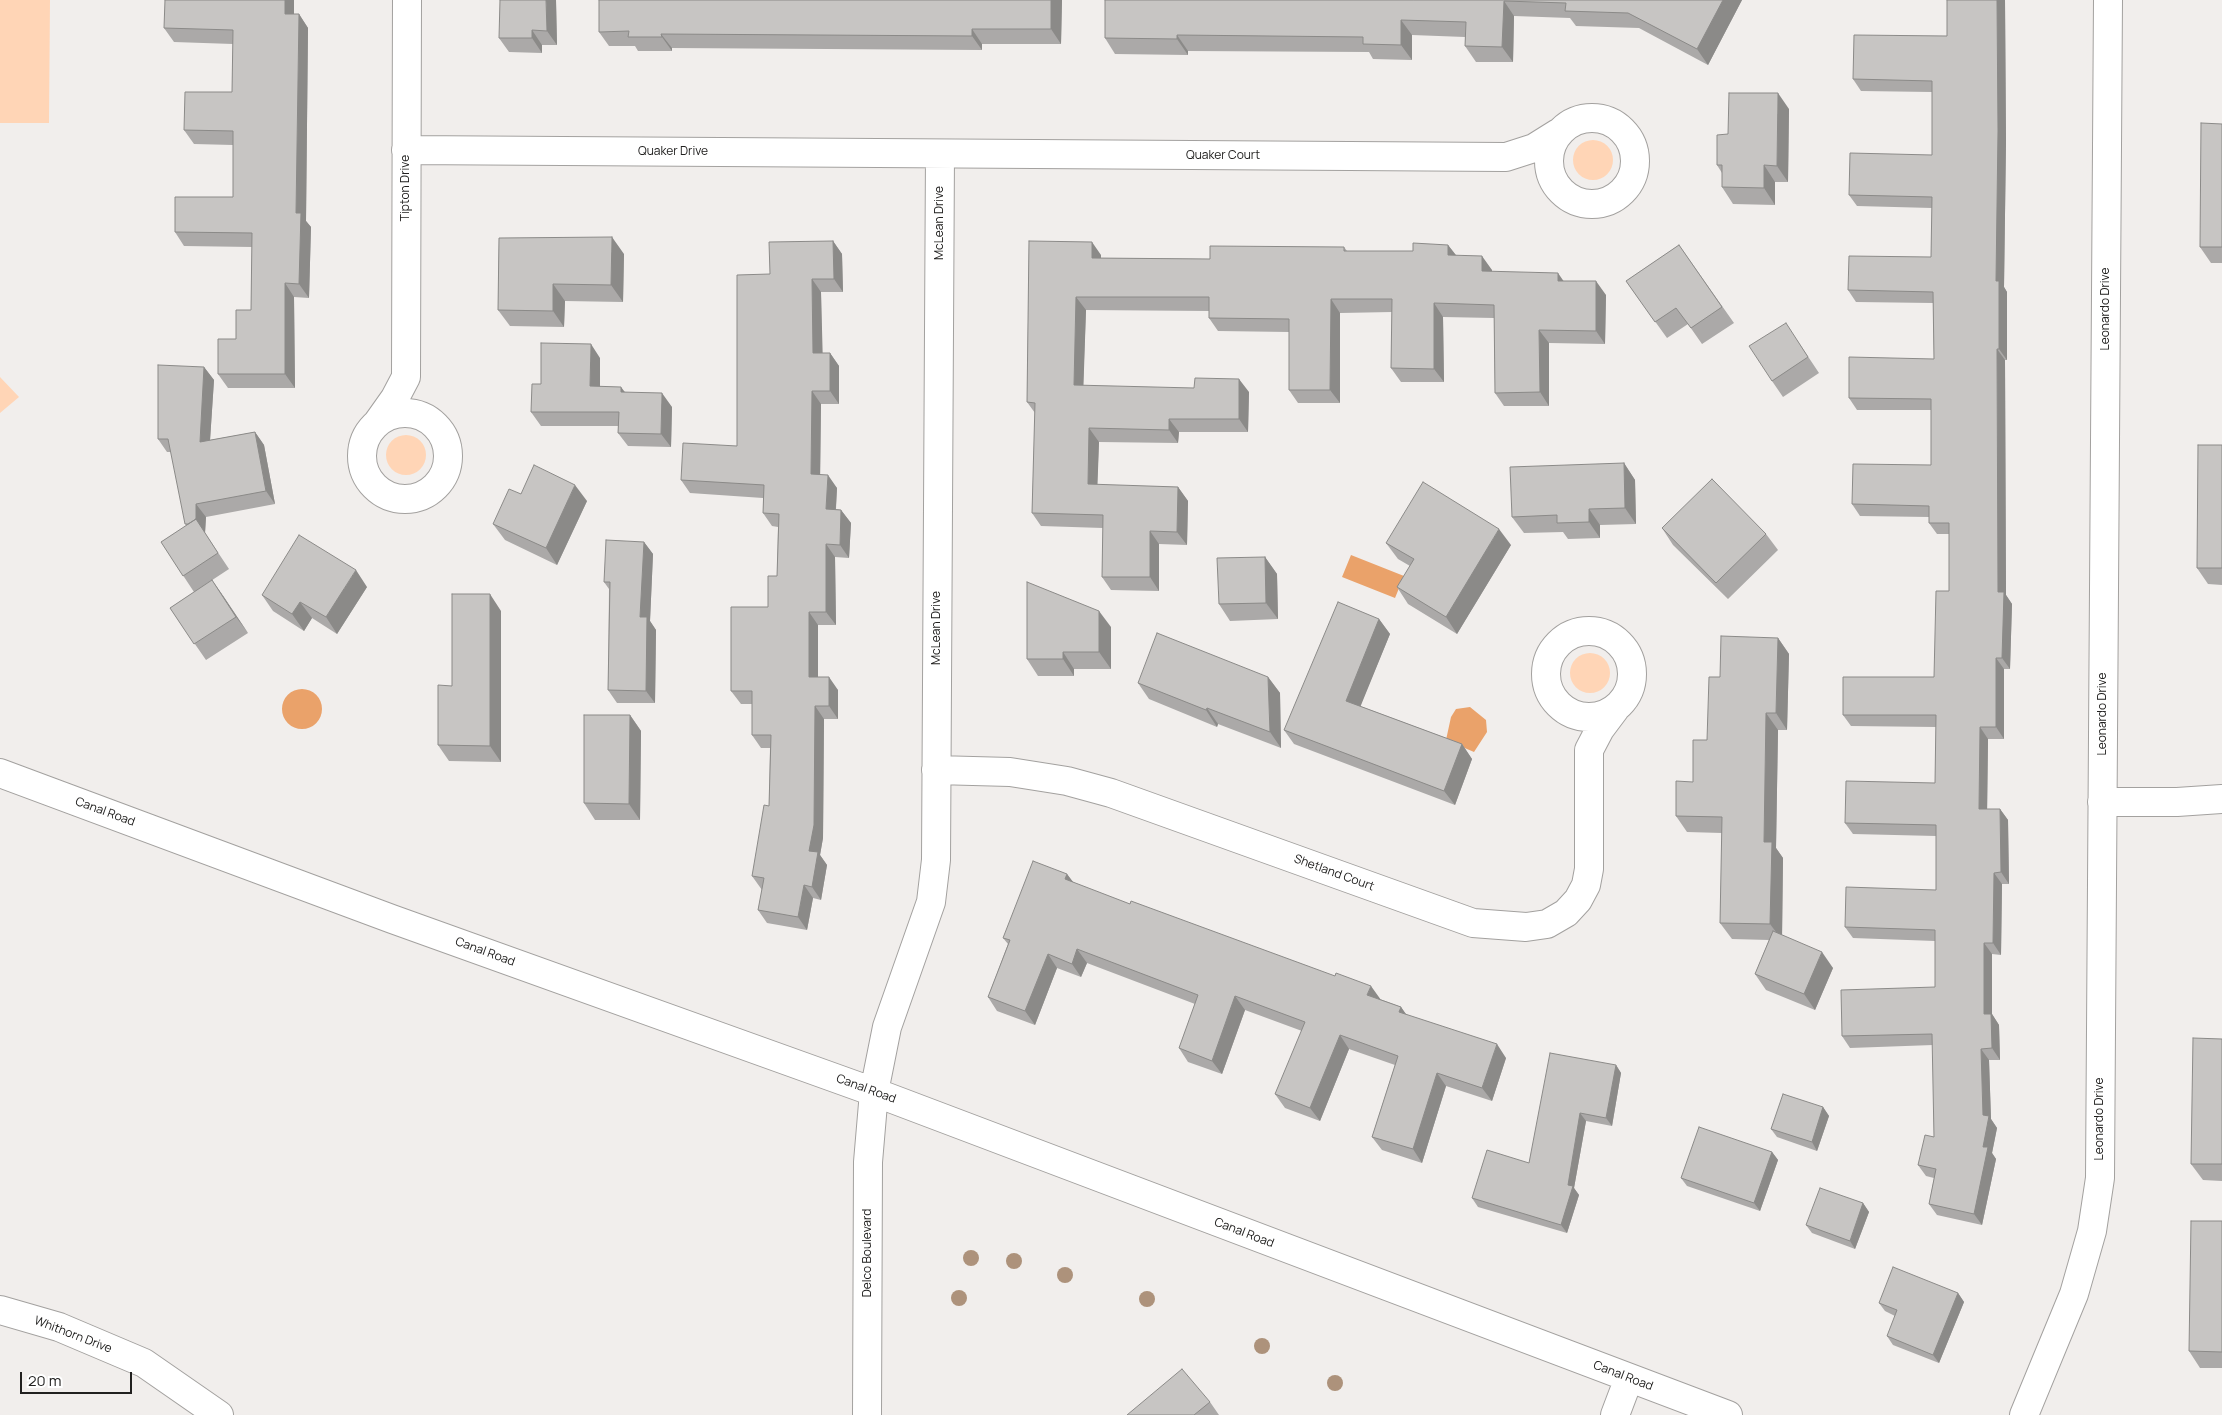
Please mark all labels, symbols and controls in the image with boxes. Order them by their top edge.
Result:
street label: Quaker Drive [638,145,708,159]
street label: Quaker Court [1186,149,1260,163]
street label: Tipton Drive [399,155,413,221]
street label: McLean Drive [933,186,947,260]
street label: Leonardo Drive [2099,268,2113,350]
street label: McLean Drive [930,591,944,665]
street label: Leonardo Drive [2096,673,2110,755]
street label: Canal Road [73,795,137,829]
street label: Shetland Court [1292,852,1376,894]
street label: Canal Road [453,935,517,969]
street label: Canal Road [834,1072,898,1106]
street label: Leonardo Drive [2093,1078,2107,1160]
street label: Delco Boulevard [861,1209,875,1297]
street label: Canal Road [1212,1215,1276,1251]
street label: Whithorn Drive [32,1314,114,1356]
street label: Canal Road [1591,1358,1655,1394]
scale bar [22,1362,135,1394]
text: 20 m [28,1370,61,1391]

